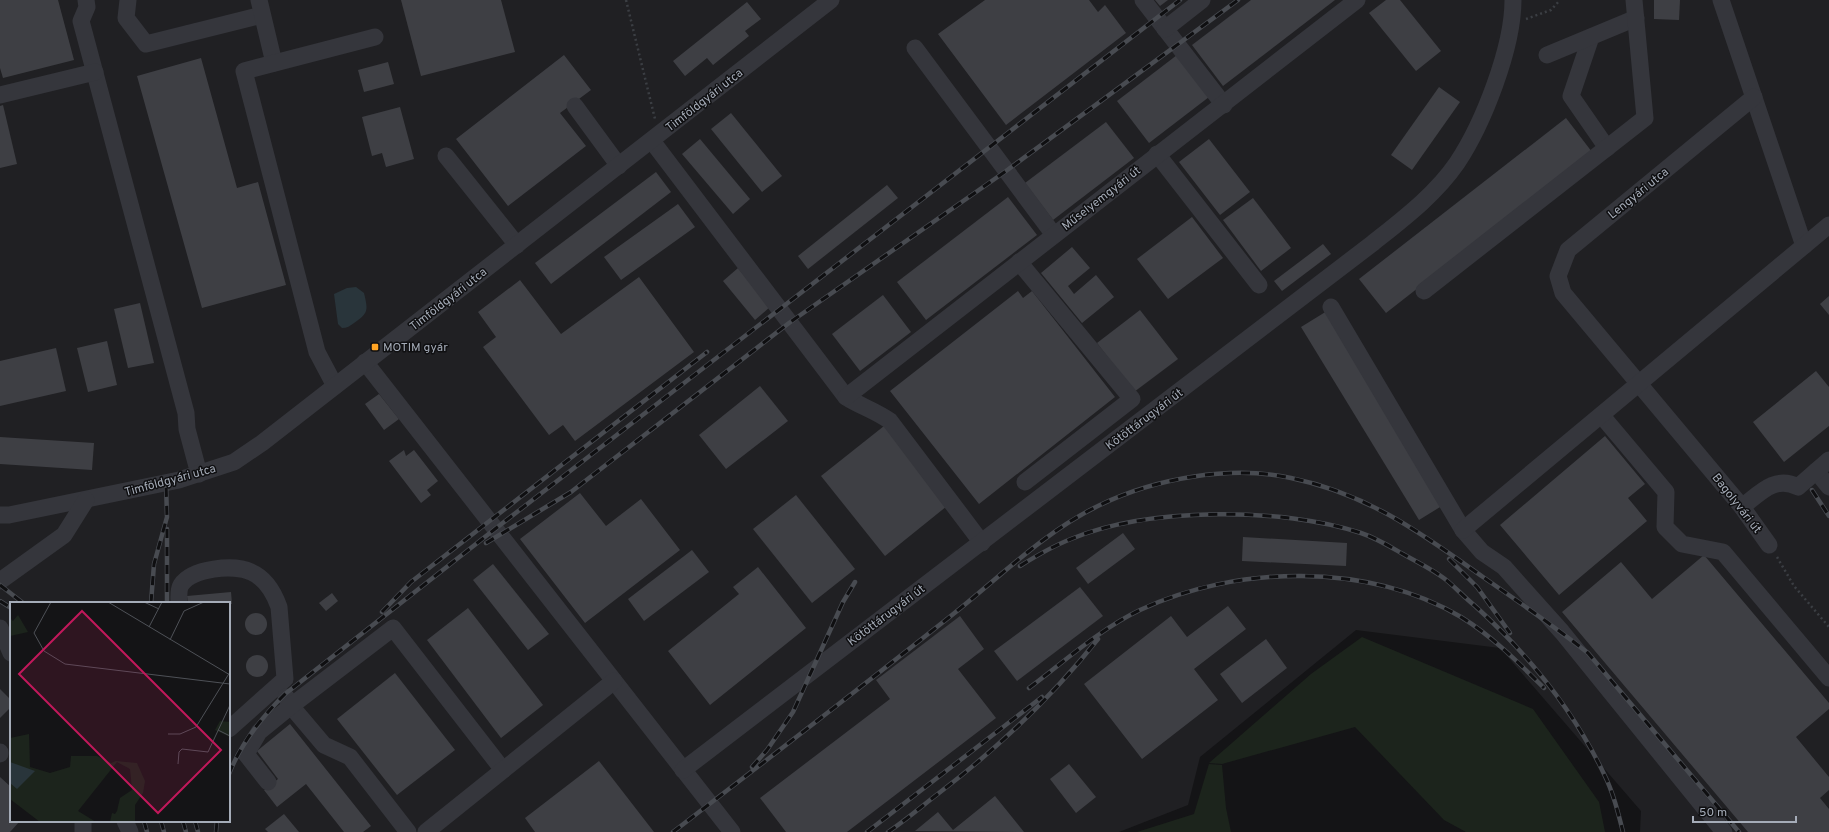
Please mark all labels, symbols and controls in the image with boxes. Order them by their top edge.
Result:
street label: Timföldgyári utca [663,66,747,136]
street label: Műselyemgyári út [1059,163,1144,235]
street label: Lengyári utca [1605,164,1672,223]
street label: Timföldgyári utca [407,265,491,335]
place label: MOTIM gyár [383,340,448,356]
marker: MOTIM gyár [370,342,380,352]
street label: Kötöttárugyári út [1103,385,1187,454]
street label: Timföldgyári utca [123,461,218,501]
street label: Bagolyvári út [1708,470,1765,537]
street label: Kötöttárugyári út [845,581,929,650]
inset map [10,602,230,822]
scale bar [1693,798,1796,824]
text: 50 m [1699,805,1727,821]

